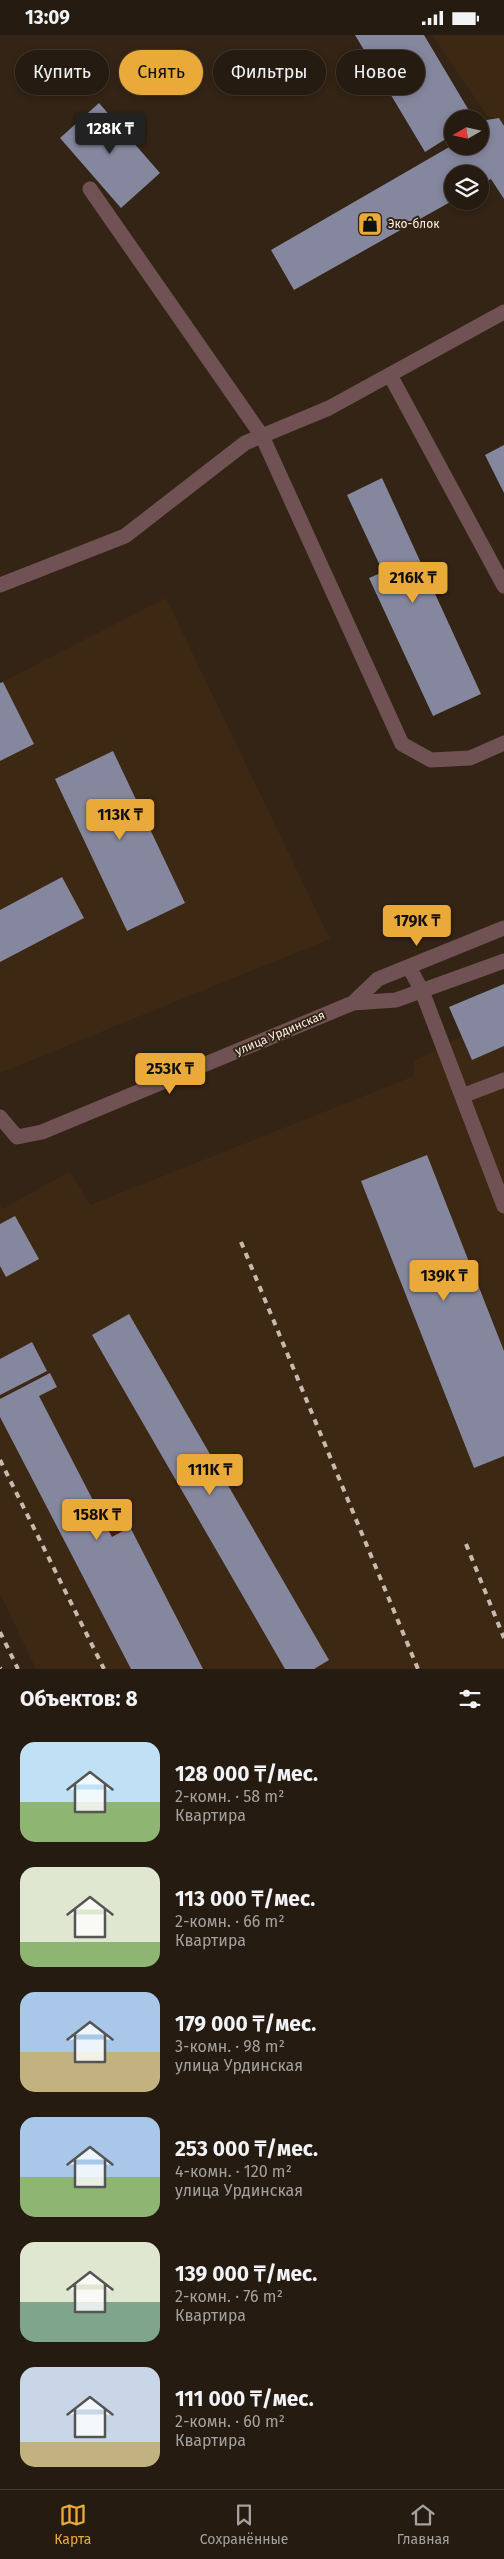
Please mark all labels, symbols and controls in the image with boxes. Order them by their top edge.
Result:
text: 13:09 [25,6,70,29]
chip: Купить [15,50,109,95]
chip: Снять [119,50,203,95]
chip: Фильтры [213,50,326,95]
chip: Новое [336,50,425,95]
north arrow [444,110,489,155]
map controls [444,110,489,210]
pin: 128K ₸ [69,113,151,155]
text: 128K ₸ [86,119,134,138]
button: layers [444,165,489,210]
shop icon: Эко-блок [357,211,383,237]
place label: Эко-блок [388,217,440,231]
pin: 216K ₸ [372,561,454,604]
text: 216K ₸ [389,568,437,587]
pin: 113K ₸ [79,799,161,841]
text: 113K ₸ [97,805,143,824]
pin: 179K ₸ [376,905,458,947]
text: 179K ₸ [394,911,440,930]
street label: улица Урдинская [233,1008,327,1058]
pin: 253K ₸ [129,1053,211,1095]
text: 253K ₸ [146,1059,194,1078]
pin: 139K ₸ [403,1259,485,1302]
text: 139K ₸ [420,1266,468,1285]
pin: 111K ₸ [169,1453,251,1496]
text: 111K ₸ [188,1460,232,1479]
pin: 158K ₸ [56,1499,138,1541]
text: 158K ₸ [73,1505,121,1524]
icon: filters [456,1685,484,1713]
text: Объектов: 8 [20,1686,138,1712]
text: 128 000 ₸/мес. [175,1761,318,1787]
icon: home [60,1762,120,1822]
text: 2-комн. · 58 m² [175,1787,284,1806]
text: Квартира [175,1806,246,1825]
text: 113 000 ₸/мес. [175,1886,315,1912]
icon: home [60,1887,120,1947]
text: 2-комн. · 66 m² [175,1912,285,1931]
text: Квартира [175,1931,246,1950]
text: 179 000 ₸/мес. [175,2011,316,2037]
icon: home [60,2012,120,2072]
text: 3-комн. · 98 m² [175,2037,285,2056]
text: улица Урдинская [175,2056,303,2075]
text: 253 000 ₸/мес. [175,2136,318,2162]
icon: home [60,2137,120,2197]
text: 4-комн. · 120 m² [175,2162,292,2181]
text: улица Урдинская [175,2181,303,2200]
text: 139 000 ₸/мес. [175,2261,317,2287]
icon: home [60,2262,120,2322]
text: 2-комн. · 76 m² [175,2287,283,2306]
text: Квартира [175,2306,246,2325]
text: 111 000 ₸/мес. [175,2386,314,2412]
icon: home [60,2387,120,2447]
text: 2-комн. · 60 m² [175,2412,285,2431]
text: Квартира [175,2431,246,2450]
tab: Карта [54,2501,91,2548]
tab: Сохранённые [200,2501,288,2548]
tab: Главная [397,2501,450,2548]

